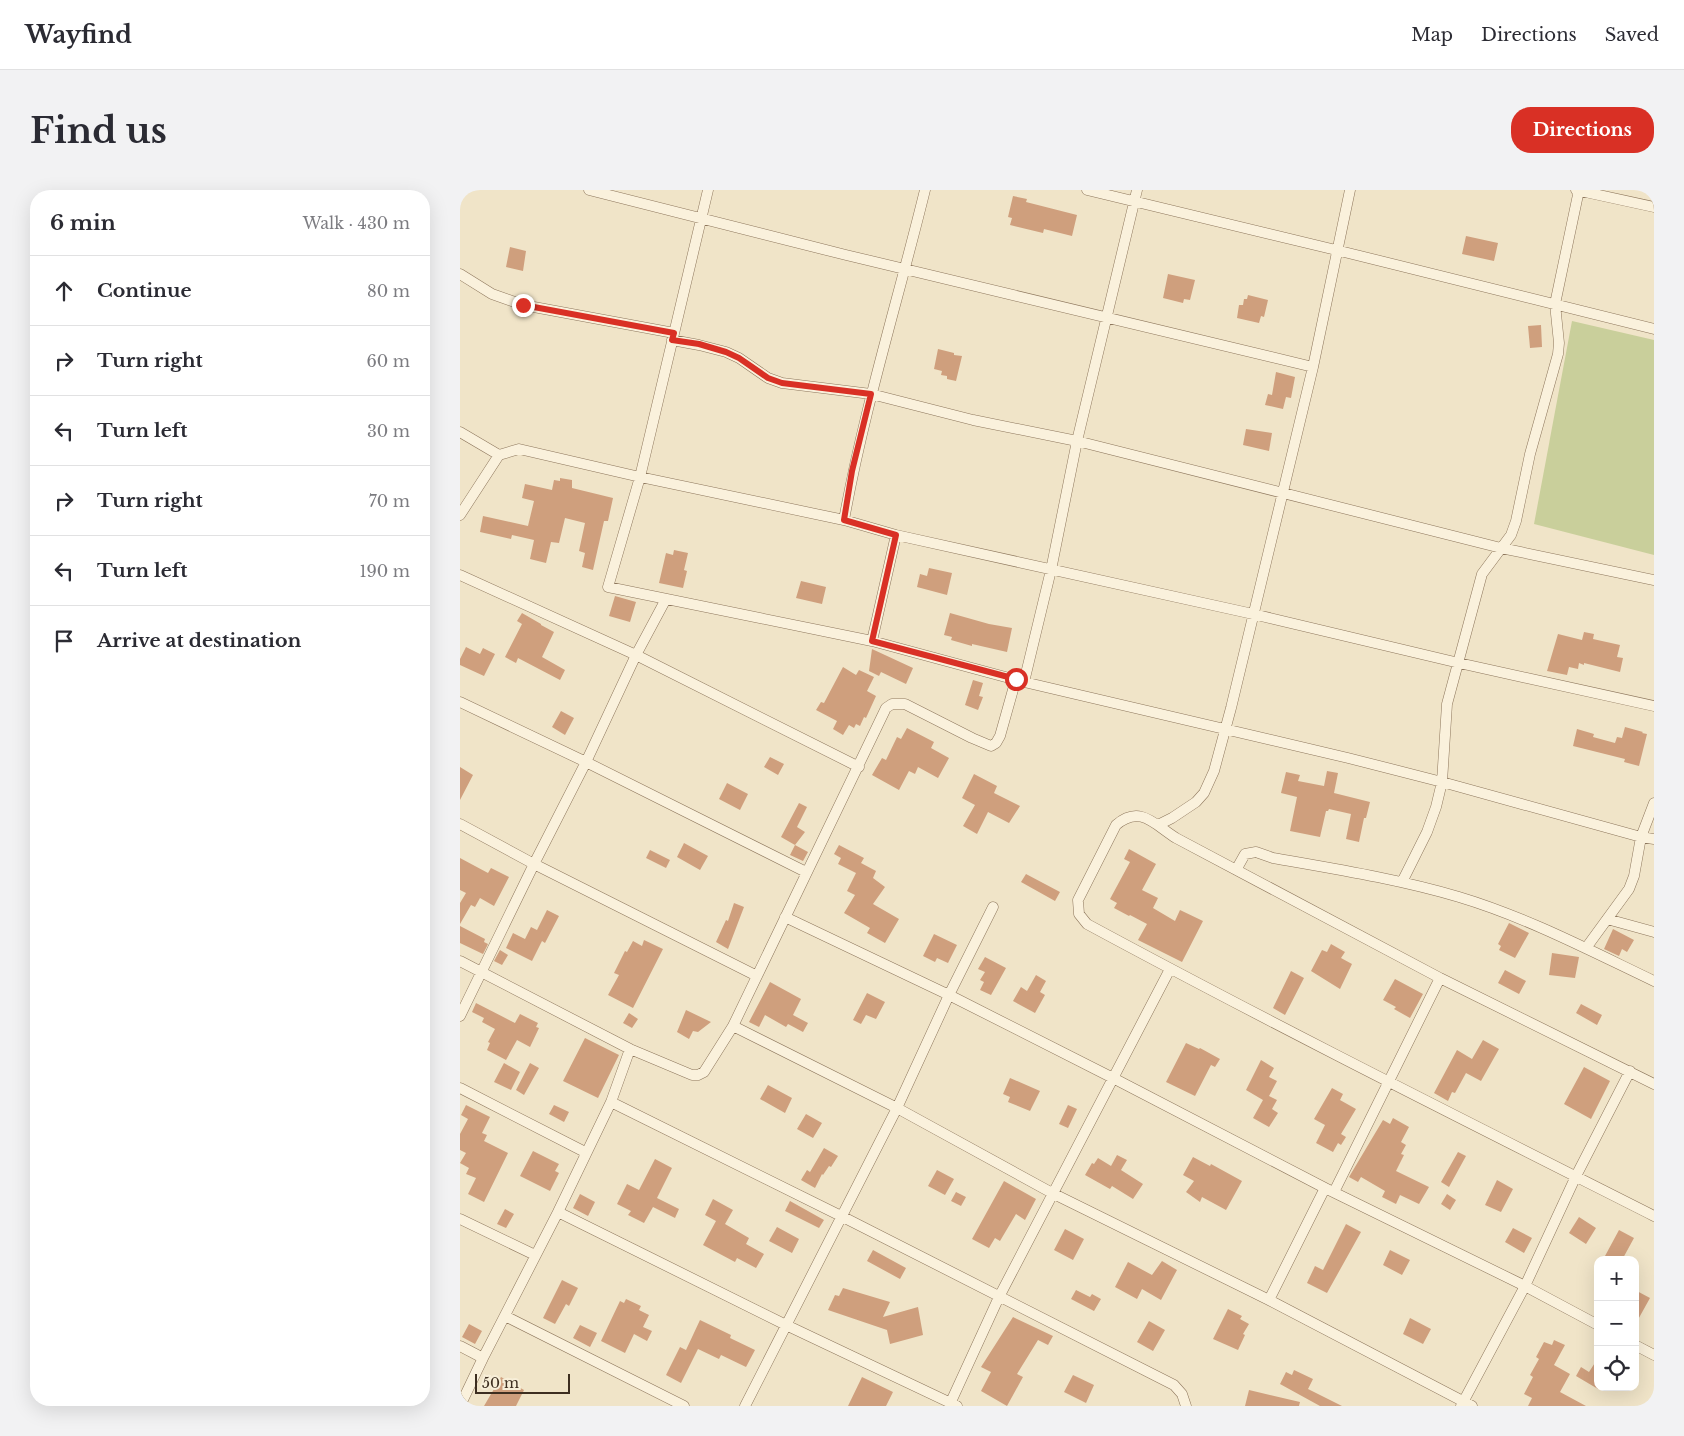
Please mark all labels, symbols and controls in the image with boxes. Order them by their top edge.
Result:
text: Wayfind [25,20,132,49]
text: Map [1411,24,1453,46]
text: Directions [1481,24,1577,46]
text: Saved [1605,24,1659,46]
button: Directions [1511,107,1654,153]
text: Find us [30,109,167,152]
text: 6 min [50,210,116,236]
text: Walk · 430 m [303,213,410,233]
icon: ahead [50,277,78,305]
text: Continue [97,279,192,302]
text: 80 m [367,281,410,301]
route end [512,294,535,317]
icon: right [50,347,78,375]
text: Turn right [97,349,203,372]
text: 60 m [367,351,410,371]
icon: left [50,417,78,445]
text: Turn left [97,419,188,442]
text: 30 m [367,421,410,441]
icon: right [50,487,78,515]
text: Turn right [97,489,203,512]
text: 70 m [369,491,410,511]
icon: left [50,557,78,585]
text: Turn left [97,559,188,582]
text: 190 m [359,561,410,581]
icon: arrive [50,627,78,655]
text: Arrive at destination [97,629,301,652]
route start [1005,668,1028,691]
map controls [1594,1256,1639,1391]
button: + [1594,1256,1639,1301]
button: − [1594,1301,1639,1346]
button: locate [1594,1346,1639,1391]
scale bar [475,1371,570,1394]
text: 50 m [482,1374,519,1392]

